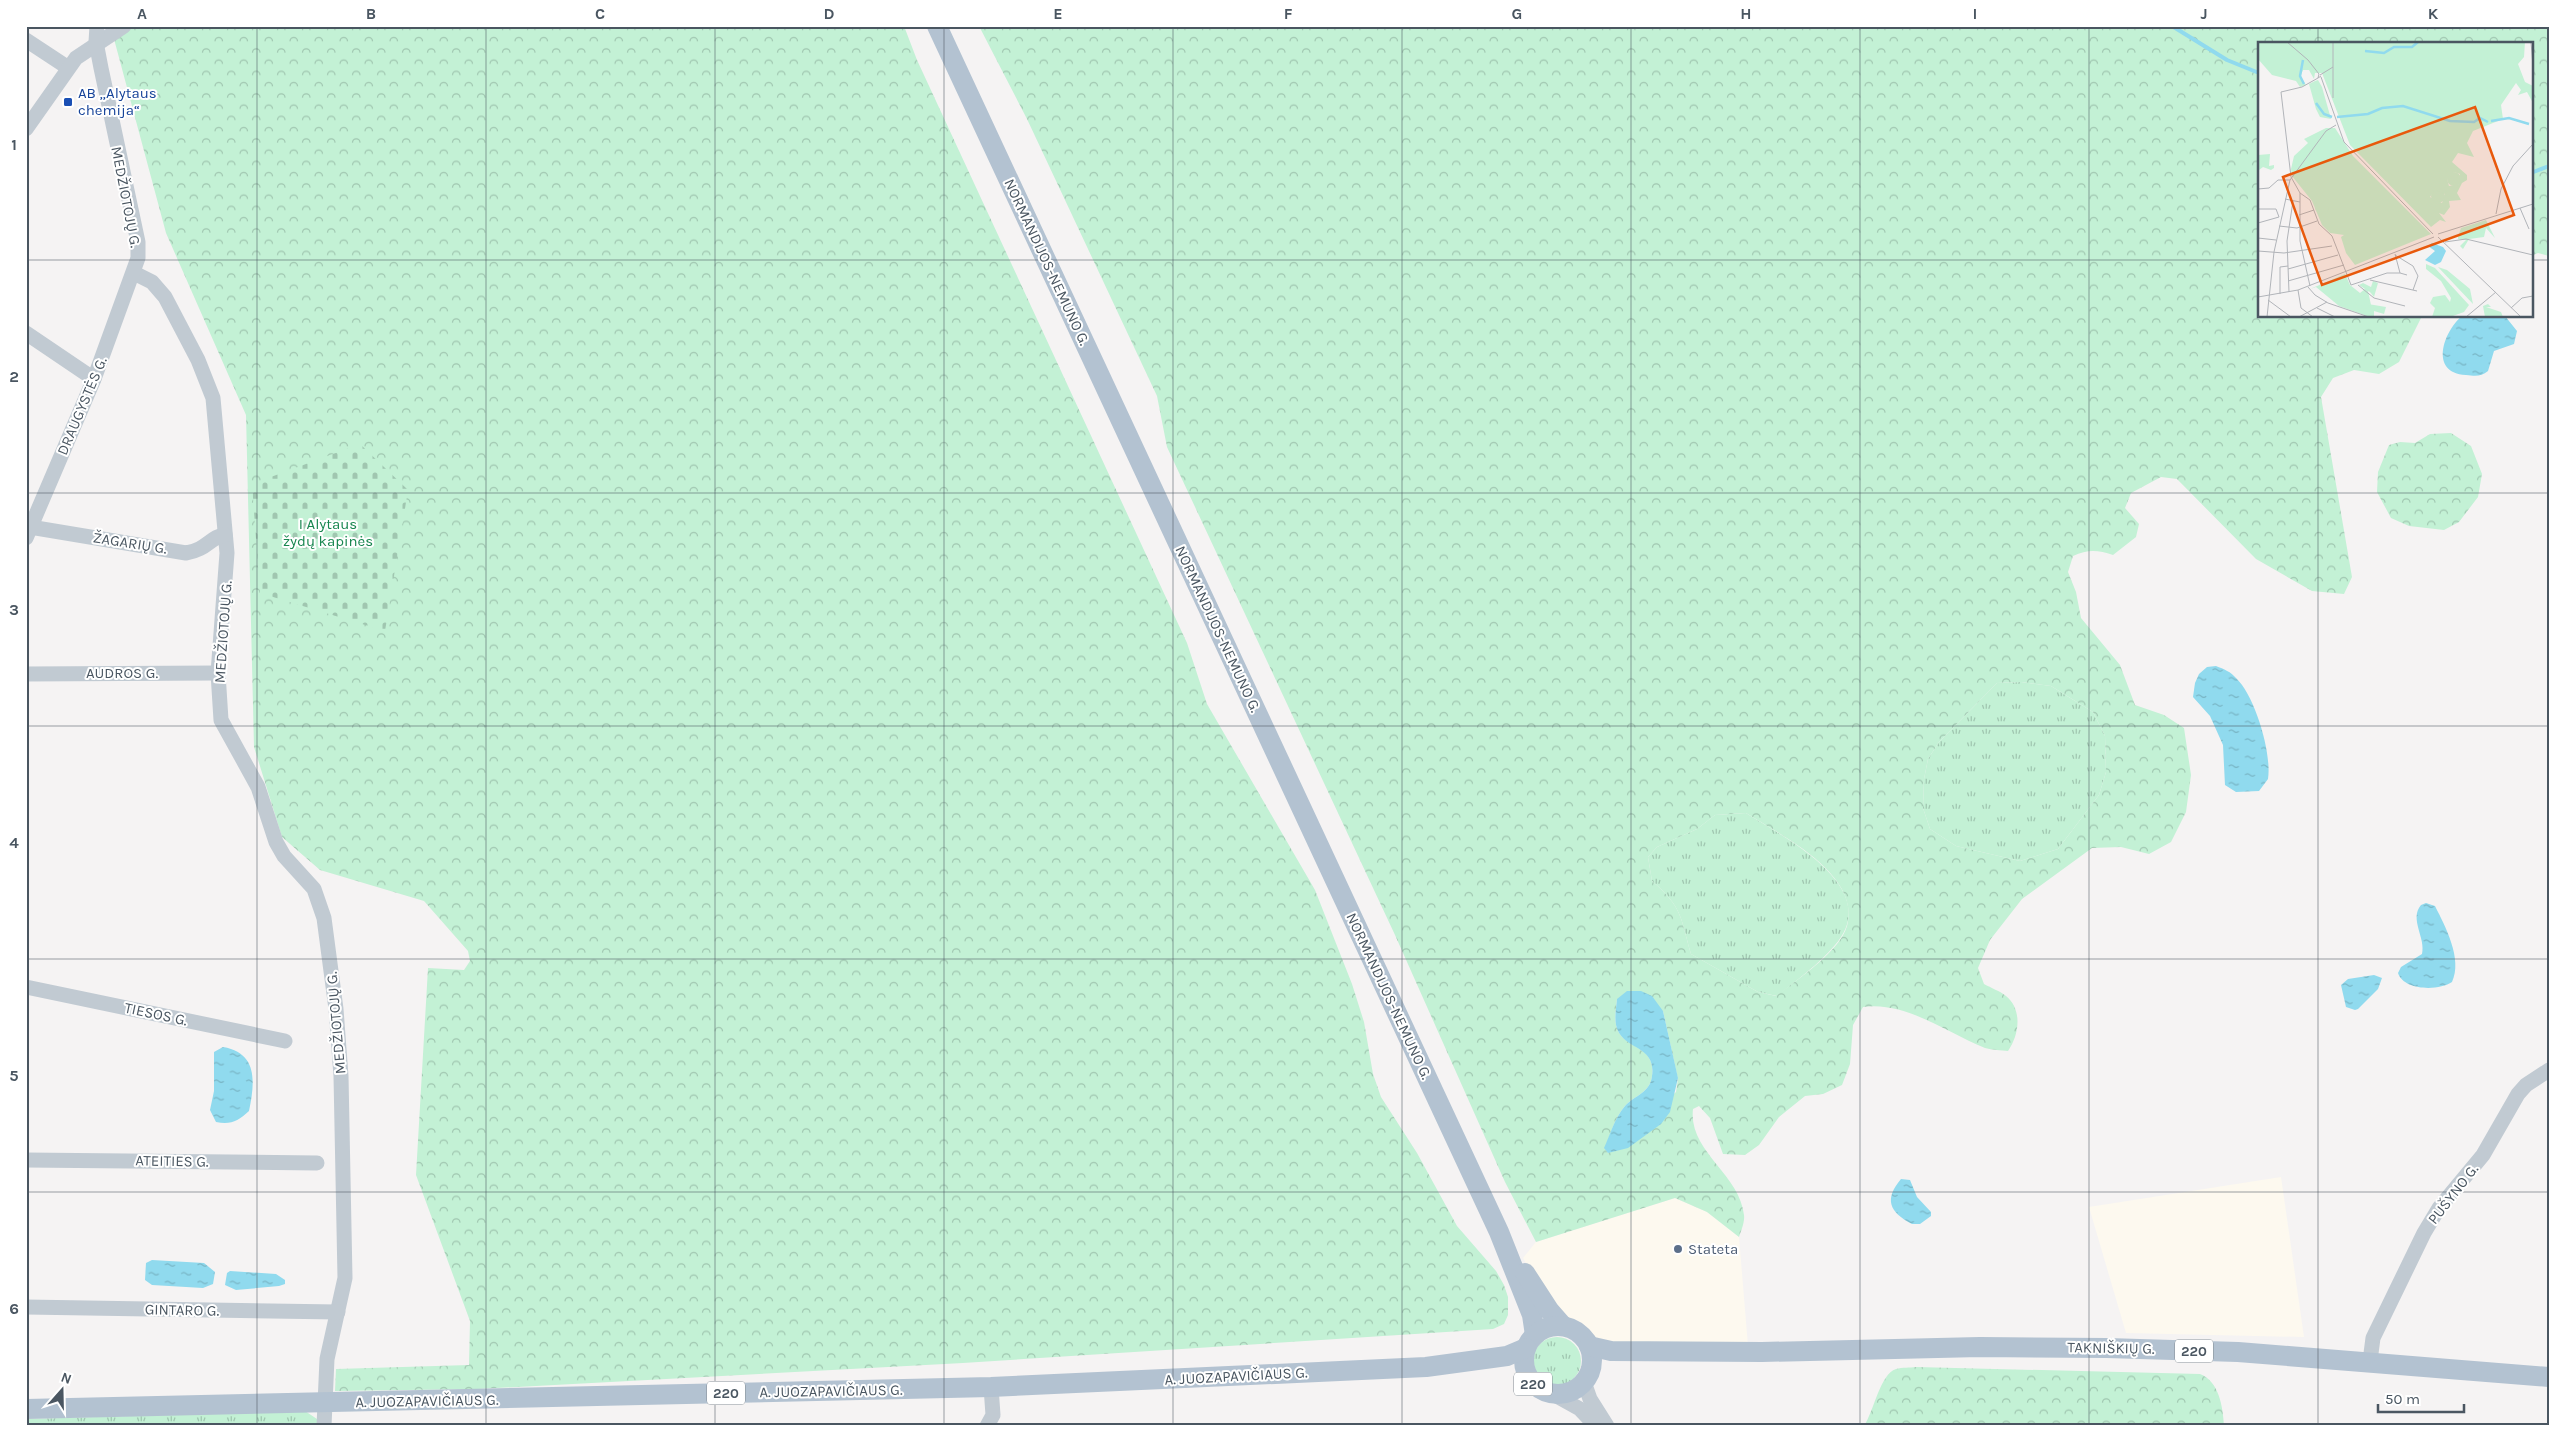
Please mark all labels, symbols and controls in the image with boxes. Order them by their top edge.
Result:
text: A [137,4,147,23]
text: B [366,4,376,23]
text: C [595,4,605,23]
text: D [824,4,835,23]
text: E [1053,4,1063,23]
text: F [1284,4,1293,23]
text: G [1512,4,1522,23]
text: H [1740,4,1752,23]
text: I [1973,4,1977,23]
text: J [2200,4,2208,23]
text: K [2428,4,2439,23]
inset map [2258,42,2532,318]
place label: AB „Alytaus chemija“ [78,84,157,119]
marker: AB „Alytaus chemija“ [62,96,74,108]
text: 1 [11,135,17,154]
street label: MEDŽIOTOJŲ G. [107,145,145,249]
street label: NORMANDIJOS-NEMUNO G. [1000,176,1094,349]
street label: DRAUGYSTĖS G. [53,354,111,458]
text: 2 [9,367,19,386]
park label: I Alytaus žydų kapinės [283,515,373,550]
street label: ŽAGARIŲ G. [92,528,169,558]
street label: NORMANDIJOS-NEMUNO G. [1171,543,1265,716]
street label: MEDŽIOTOJŲ G. [210,580,236,684]
text: 3 [9,600,19,619]
street label: AUDROS G. [86,664,158,682]
text: 4 [9,833,19,852]
street label: NORMANDIJOS-NEMUNO G. [1342,910,1436,1083]
street label: MEDŽIOTOJŲ G. [323,971,349,1075]
street label: TIESOS G. [123,999,189,1030]
text: 5 [9,1066,19,1085]
street label: ATEITIES G. [135,1151,209,1171]
street label: PUŠYNO G. [2424,1160,2482,1228]
place label: Stateta [1688,1240,1738,1258]
marker: Stateta [1672,1243,1684,1255]
text: 6 [9,1299,19,1318]
street label: GINTARO G. [145,1300,220,1320]
street label: TAKNIŠKIŲ G. [2067,1338,2155,1358]
road number: 220 [2175,1340,2213,1362]
street label: A. JUOZAPAVIČIAUS G. [1164,1363,1308,1389]
north arrow [38,1364,88,1414]
text: N [59,1369,74,1388]
road number: 220 [1514,1372,1552,1396]
street label: A. JUOZAPAVIČIAUS G. [759,1381,903,1401]
road number: 220 [707,1382,745,1405]
scale bar [2378,1382,2464,1414]
text: 50 m [2385,1390,2420,1408]
street label: A. JUOZAPAVIČIAUS G. [355,1391,499,1411]

